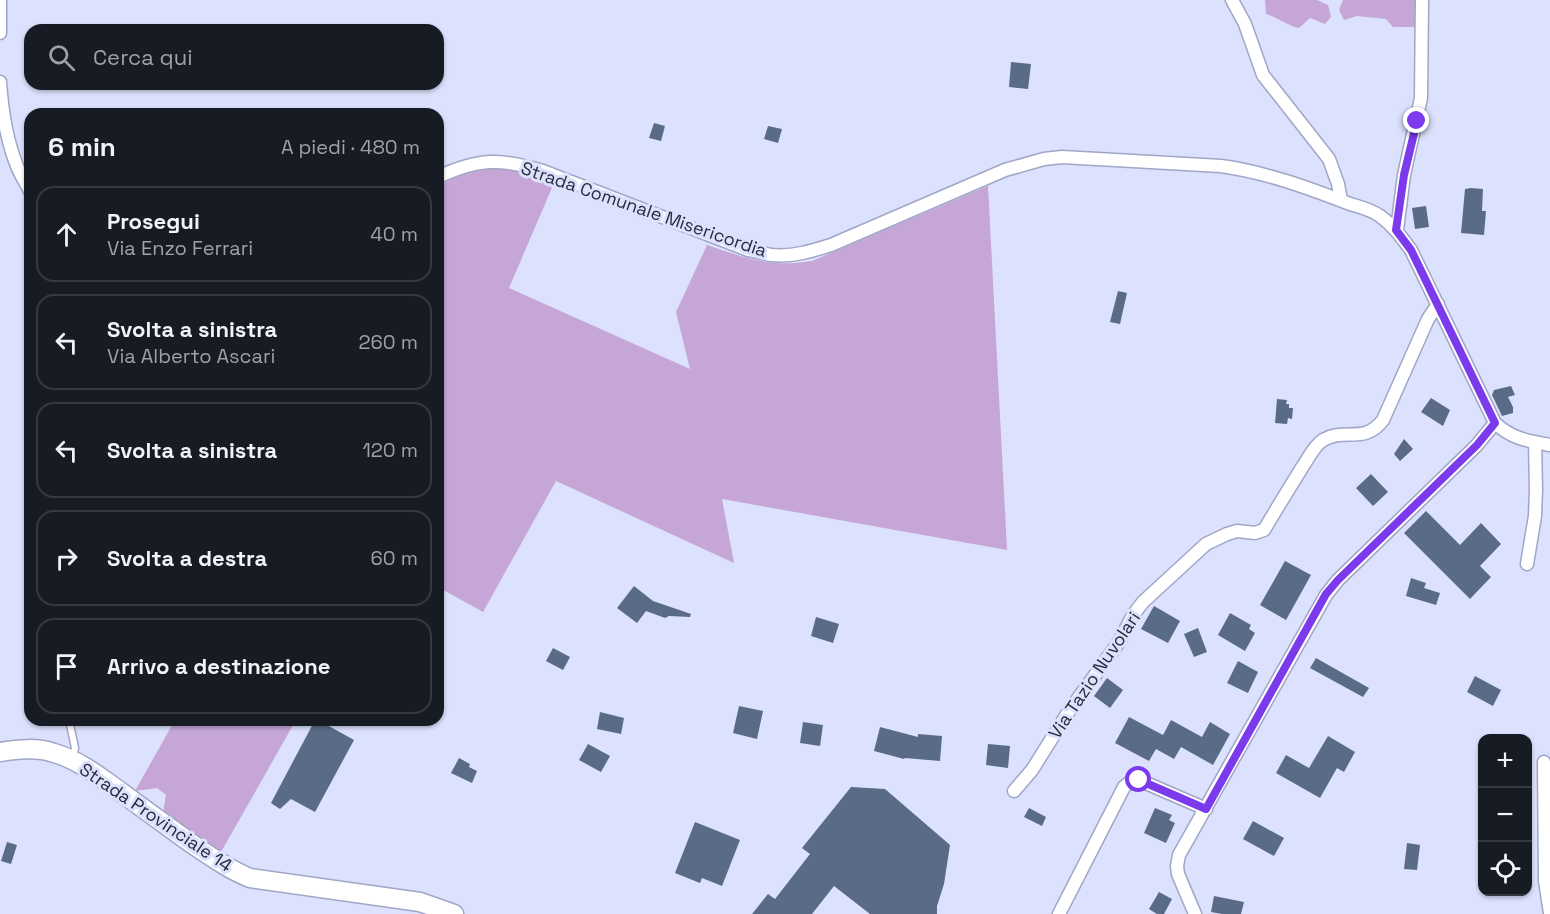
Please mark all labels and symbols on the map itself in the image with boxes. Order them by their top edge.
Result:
route end [1403,107,1429,133]
street label: Strada Comunale Misericordia [518,156,770,262]
street label: Via Tazio Nuvolari [1043,607,1145,743]
street label: Strada Provinciale 14 [75,757,237,877]
route start [1125,766,1151,792]

